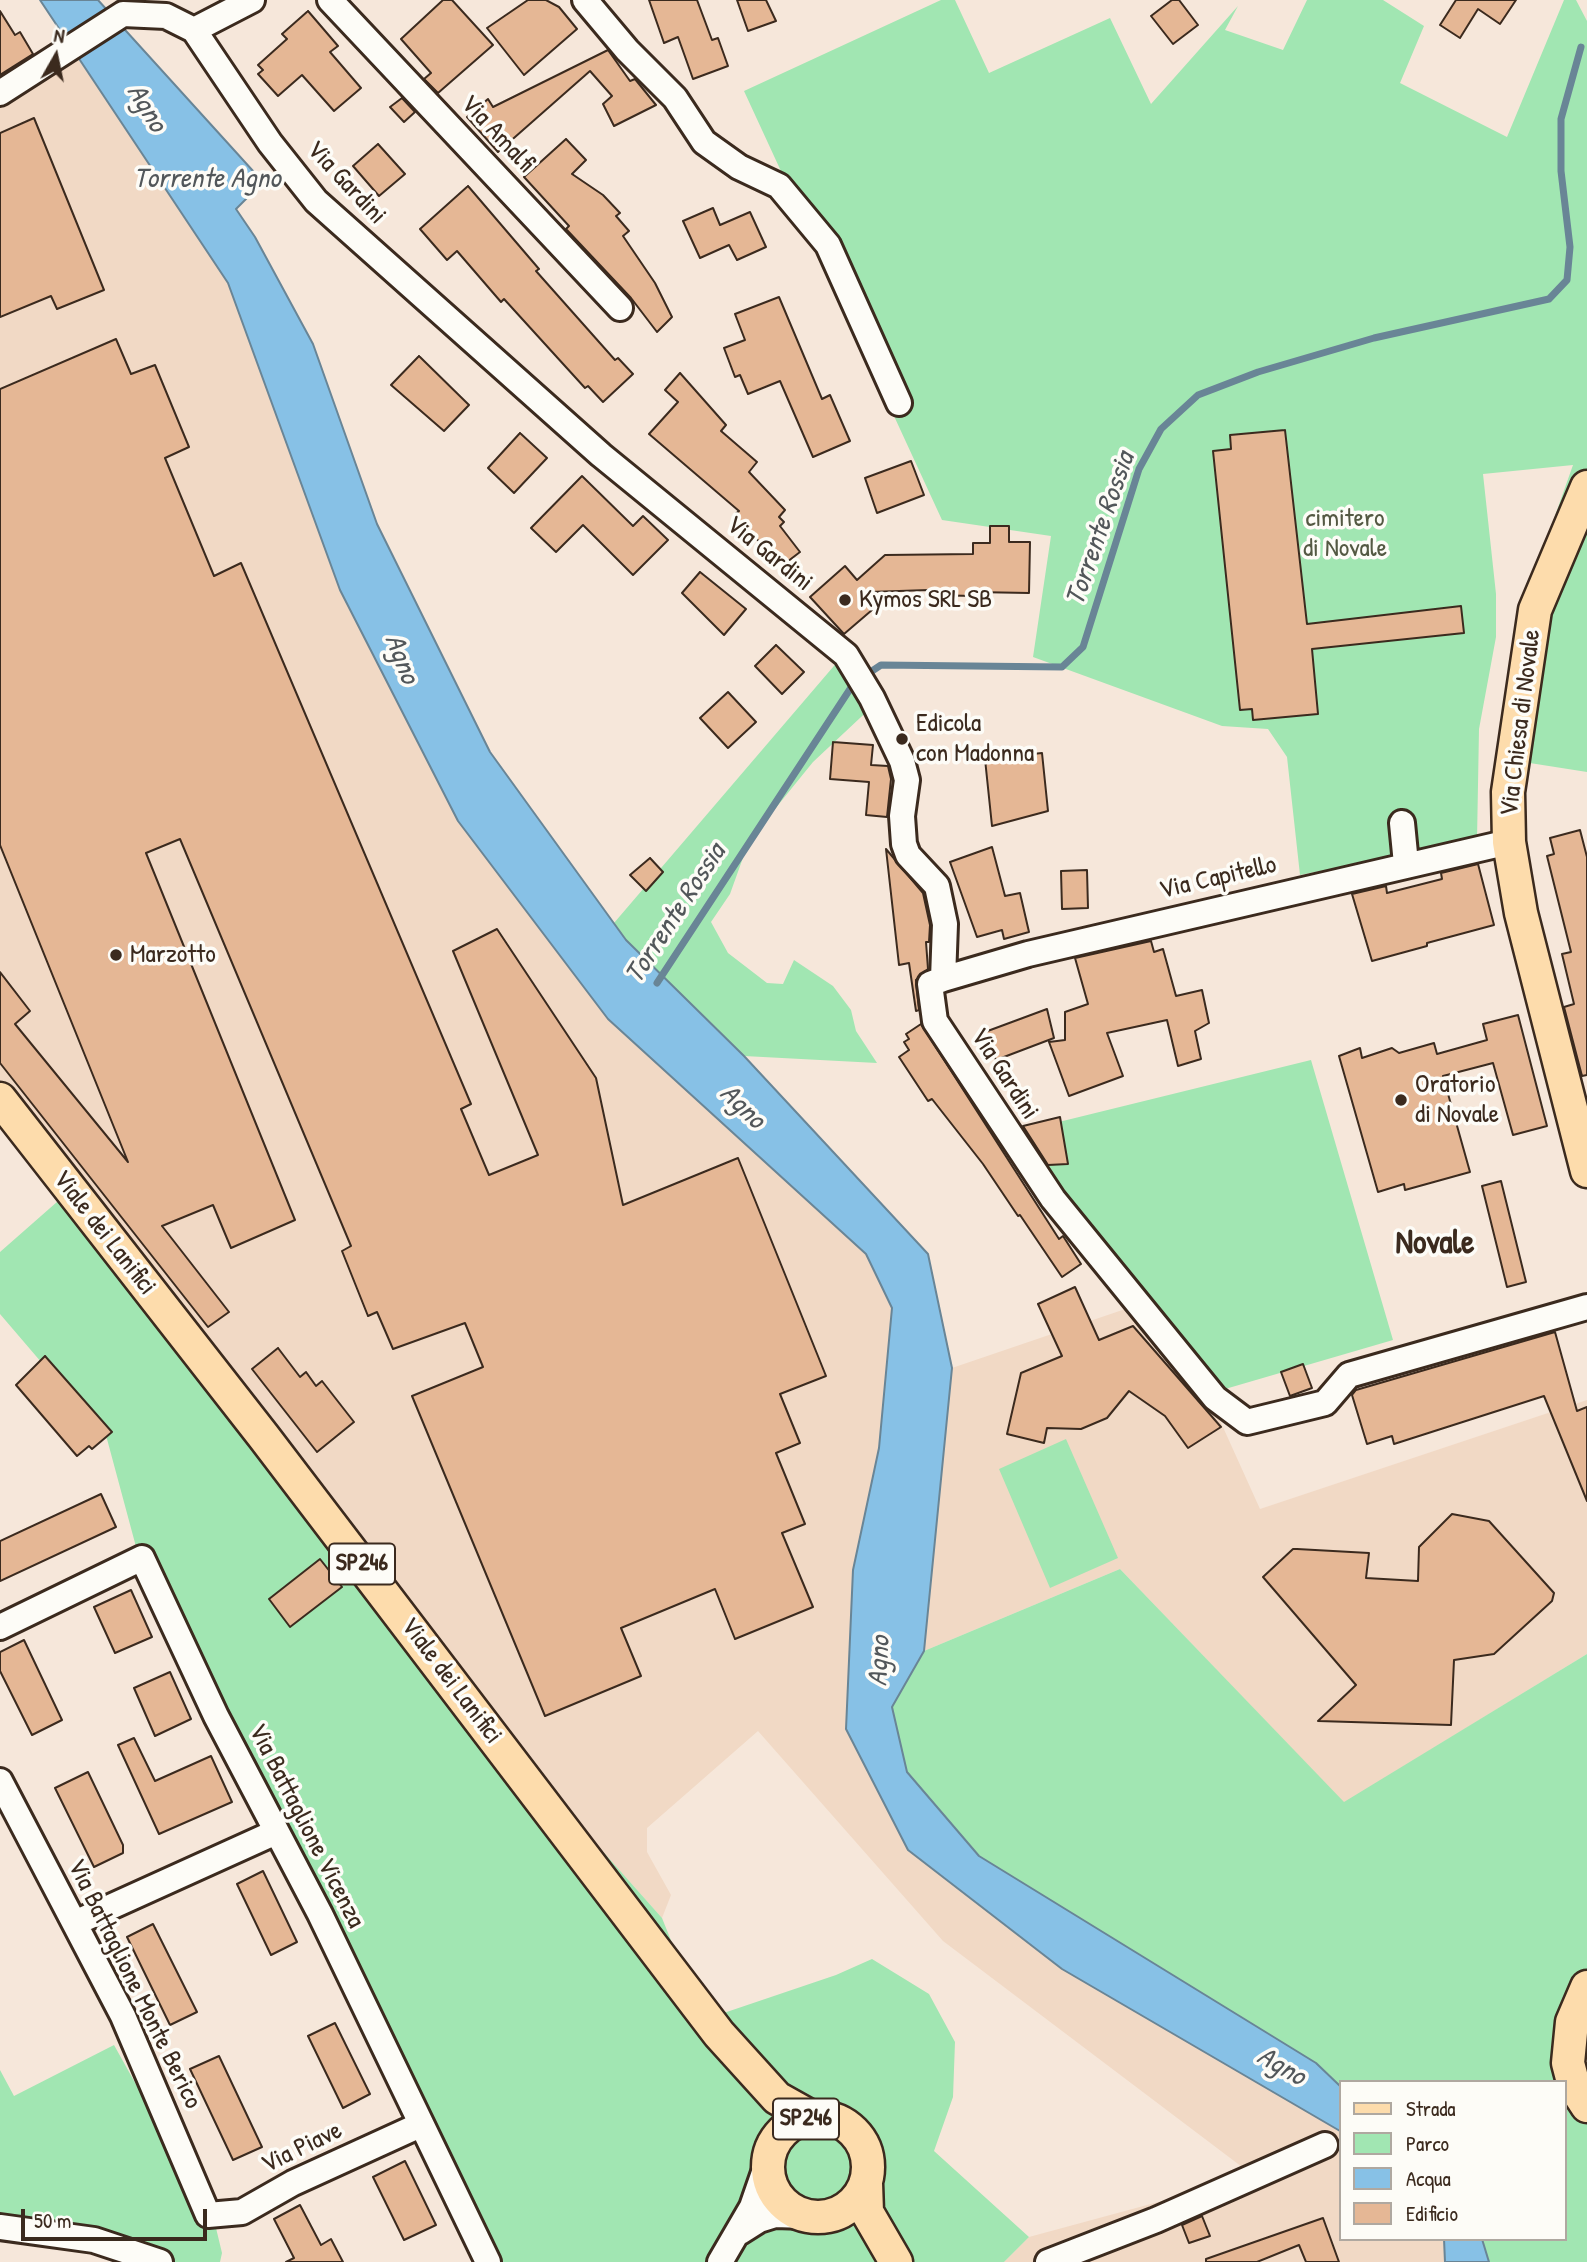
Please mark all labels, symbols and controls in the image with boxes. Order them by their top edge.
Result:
north arrow [21,21,91,91]
text: N [52,22,66,49]
water label: Agno [119,78,173,138]
street label: Via Amalfi [453,89,541,179]
street label: Via Gardini [300,135,392,231]
water label: Torrente Agno [133,163,281,197]
water label: Torrente Rossia [1059,448,1143,610]
park label: cimitero di Novale [1303,503,1387,564]
street label: Via Gardini [719,510,819,598]
place label: Kymos SRL SB [859,584,992,616]
marker: Kymos SRL SB [837,592,853,608]
street label: Via Chiesa di Novale [1494,628,1548,818]
water label: Agno [376,630,426,688]
place label: Edicola con Madonna [916,708,1034,770]
marker: Edicola con Madonna [894,731,910,747]
water label: Torrente Rossia [618,838,734,990]
street label: Via Capitello [1157,849,1279,907]
place label: Marzotto [130,939,216,971]
marker: Marzotto [108,947,124,963]
street label: Via Gardini [963,1022,1045,1126]
place label: Oratorio di Novale [1415,1069,1499,1130]
water label: Agno [712,1078,772,1136]
marker: Oratorio di Novale [1393,1092,1409,1108]
street label: Viale dei Lanifici [46,1164,162,1302]
district label: Novale [1396,1224,1474,1264]
road number: SP246 [329,1544,395,1584]
street label: Viale dei Lanifici [393,1612,509,1750]
water label: Agno [862,1635,898,1687]
street label: Via Battaglione Vicenza [241,1719,371,1933]
street label: Via Battaglione Monte Berico [60,1854,208,2114]
water label: Agno [1251,2040,1311,2094]
legend [1338,2080,1566,2241]
text: Strada [1406,2094,1456,2123]
road number: SP246 [773,2098,839,2140]
street label: Via Piave [257,2115,347,2181]
text: Parco [1406,2129,1449,2158]
text: Acqua [1406,2164,1451,2193]
scale bar [24,2196,210,2240]
text: Edificio [1406,2199,1458,2228]
text: 50 m [34,2206,71,2235]

